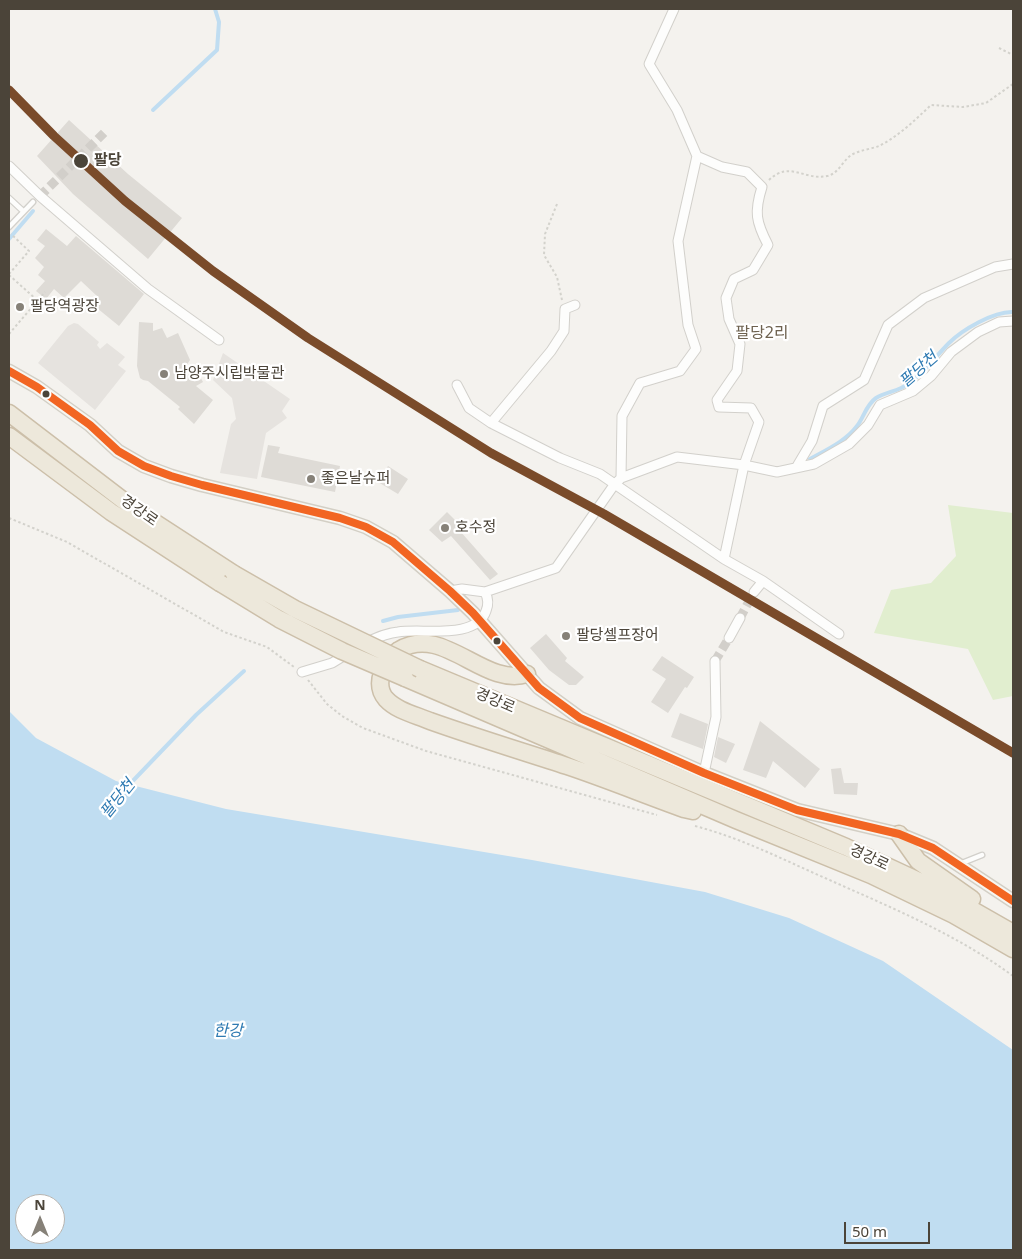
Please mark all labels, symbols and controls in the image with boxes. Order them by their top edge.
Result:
marker: 팔당 [72,152,90,170]
place label: 팔당 [94,152,122,170]
place label: 팔당역광장 [30,298,99,316]
marker: 팔당역광장 [14,301,26,313]
district label: 팔당2리 [735,323,789,343]
water label: 팔당천 [896,348,942,392]
place label: 남양주시립박물관 [174,365,284,383]
marker: 남양주시립박물관 [158,368,170,380]
unlabelled marker [41,389,51,399]
place label: 좋은날슈퍼 [321,470,390,488]
marker: 좋은날슈퍼 [305,473,317,485]
street label: 경강로 [117,492,161,530]
place label: 호수정 [455,519,496,537]
marker: 호수정 [439,522,451,534]
place label: 팔당셀프장어 [576,627,659,645]
marker: 팔당셀프장어 [560,630,572,642]
unlabelled marker [492,636,502,646]
street label: 경강로 [472,685,518,717]
water label: 팔당천 [97,776,139,822]
street label: 경강로 [846,841,892,875]
water label: 한강 [213,1021,243,1041]
north arrow [15,1194,65,1244]
text: N [34,1195,46,1214]
scale bar [847,1212,933,1244]
text: 50 m [852,1221,887,1241]

